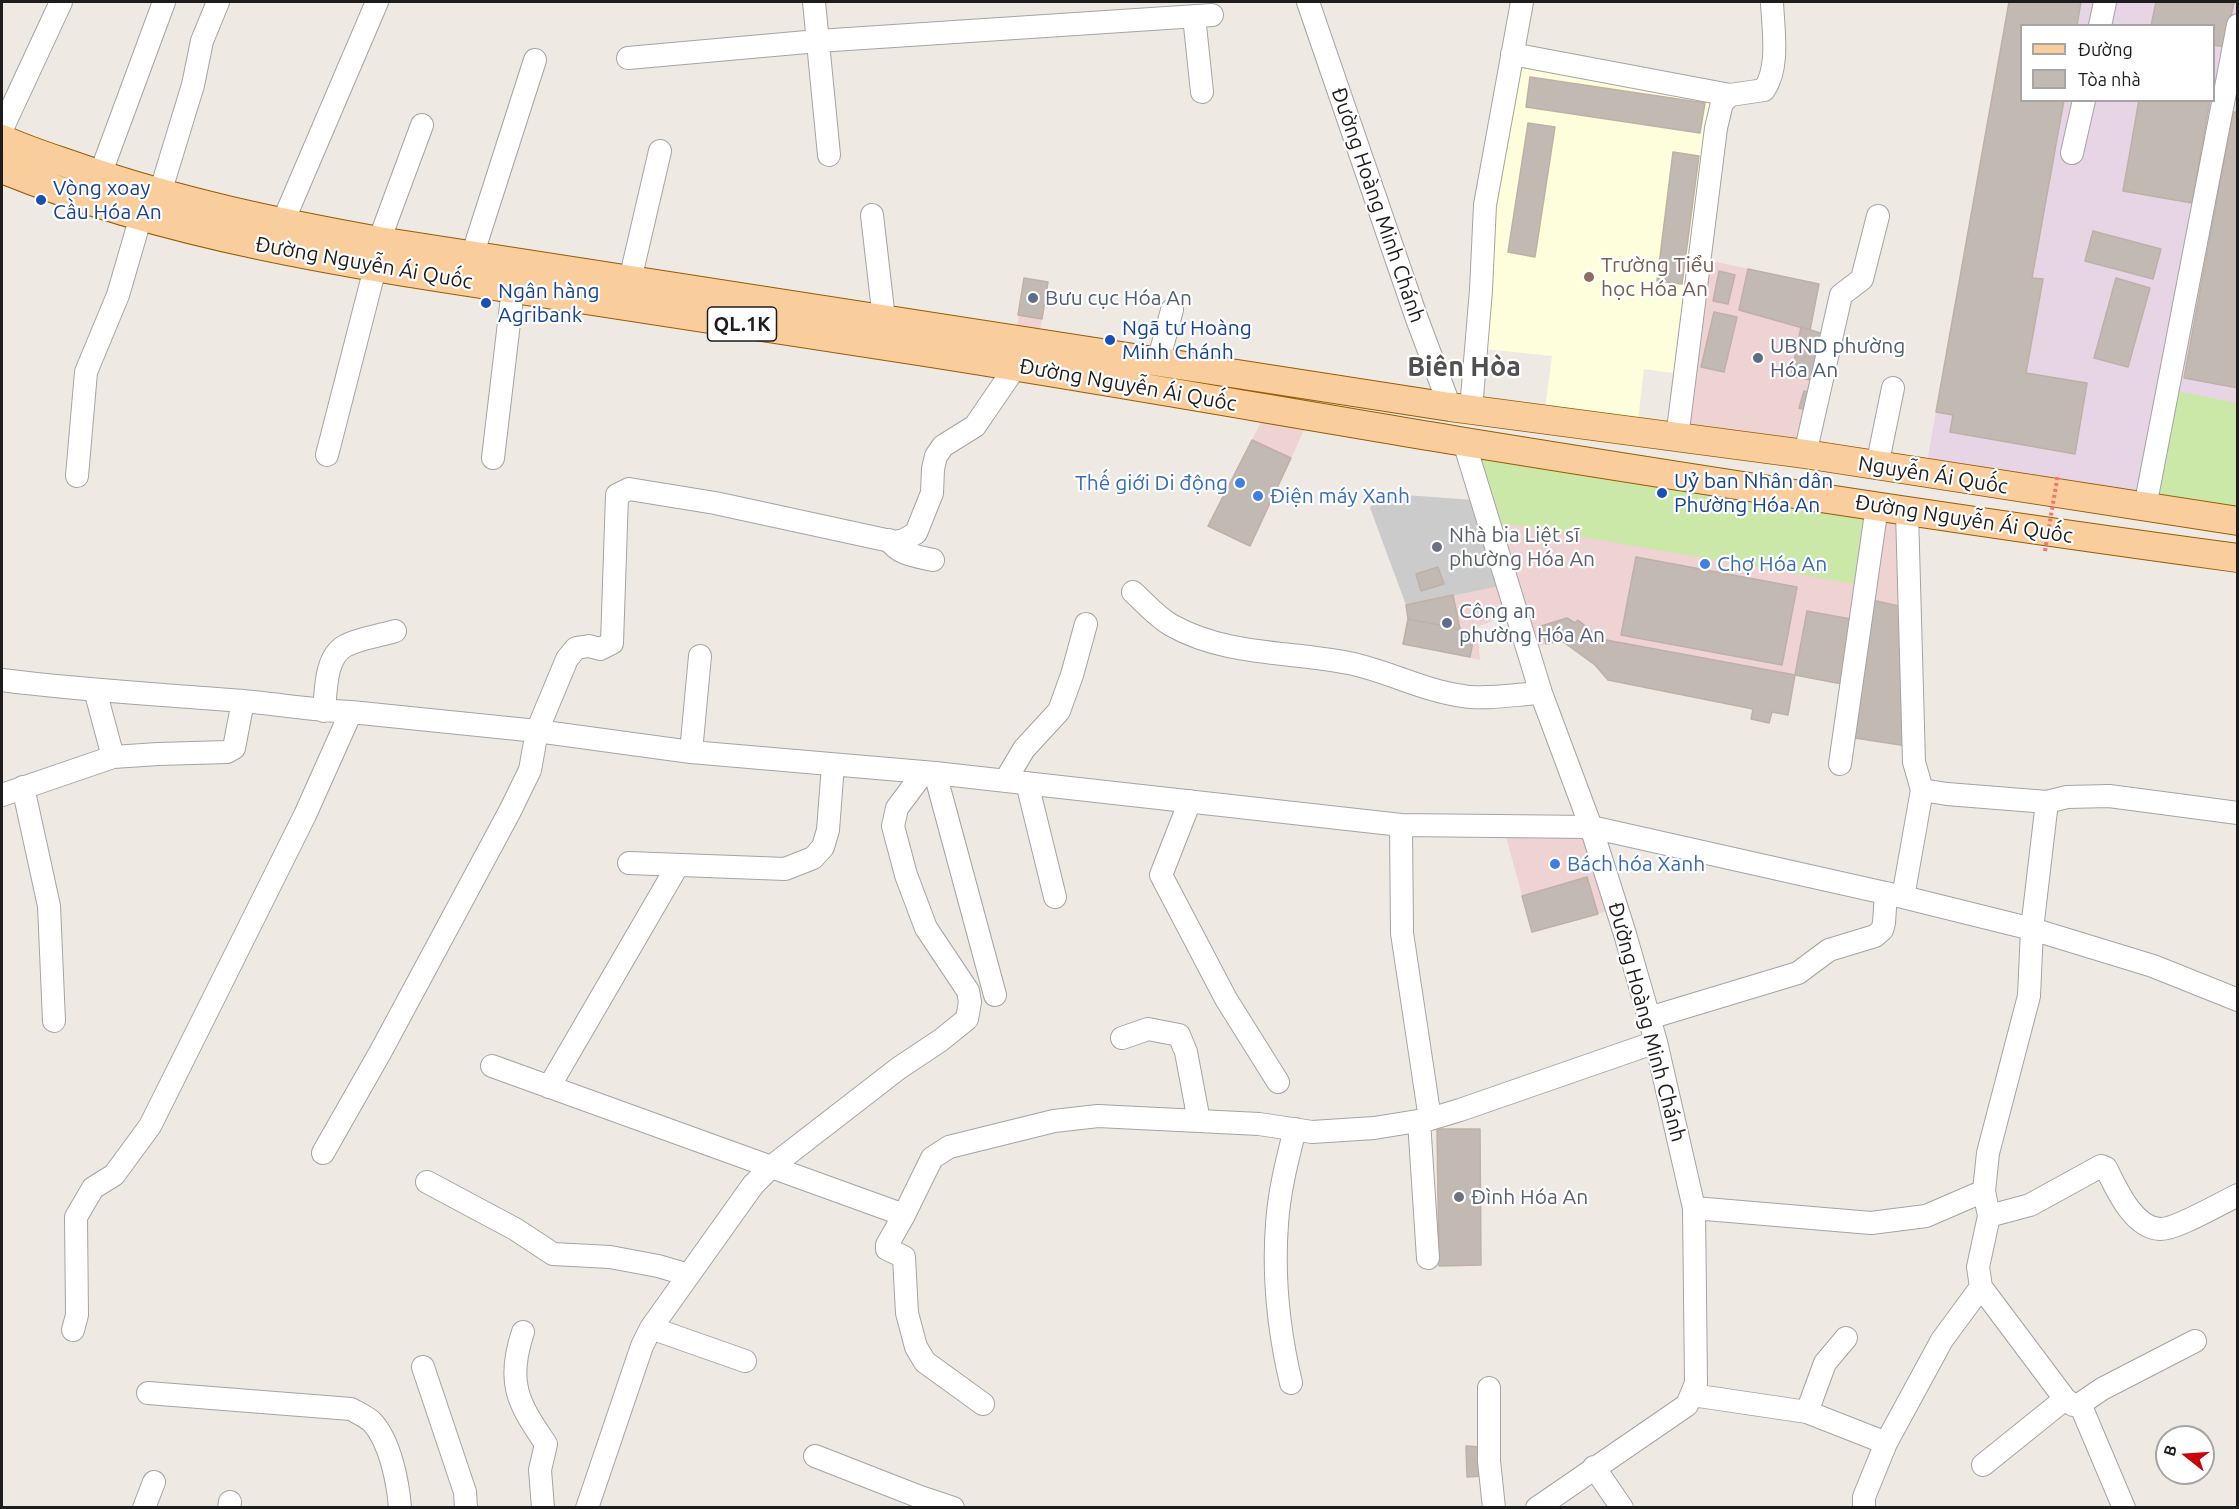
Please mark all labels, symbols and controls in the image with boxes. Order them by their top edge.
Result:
legend [2020,24,2215,102]
text: Đường [2078,39,2133,59]
text: Tòa nhà [2078,69,2141,89]
street label: Đường Hoàng Minh Chánh [1326,84,1430,326]
place label: Vòng xoay Cầu Hóa An [53,175,162,225]
marker: Vòng xoay Cầu Hóa An [34,193,48,207]
street label: Đường Nguyễn Ái Quốc [253,231,475,295]
place label: Trường Tiểu học Hóa An [1601,252,1714,302]
marker: Trường Tiểu học Hóa An [1582,270,1596,284]
place label: Ngân hàng Agribank [498,278,600,328]
place label: Bưu cục Hóa An [1045,285,1192,311]
marker: Bưu cục Hóa An [1026,291,1040,305]
marker: Ngân hàng Agribank [479,296,493,310]
road number: QL.1K [708,307,777,341]
place label: Ngã tư Hoàng Minh Chánh [1122,315,1252,365]
marker: Ngã tư Hoàng Minh Chánh [1103,333,1117,347]
place label: UBND phường Hóa An [1770,333,1905,383]
district label: Biên Hòa [1407,351,1521,383]
marker: UBND phường Hóa An [1751,351,1765,365]
street label: Đường Nguyễn Ái Quốc [1017,353,1239,417]
street label: Nguyễn Ái Quốc [1856,451,2010,499]
place label: Uỷ ban Nhân dân Phường Hóa An [1674,468,1833,518]
place label: Thế giới Di động [1075,470,1228,496]
marker: Thế giới Di động [1233,476,1247,490]
place label: Điện máy Xanh [1270,483,1410,509]
marker: Uỷ ban Nhân dân Phường Hóa An [1655,486,1669,500]
marker: Điện máy Xanh [1251,489,1265,503]
street label: Đường Nguyễn Ái Quốc [1853,489,2075,549]
place label: Nhà bia Liệt sĩ phường Hóa An [1449,522,1595,572]
marker: Nhà bia Liệt sĩ phường Hóa An [1430,540,1444,554]
place label: Chợ Hóa An [1717,551,1827,577]
marker: Chợ Hóa An [1698,557,1712,571]
place label: Công an phường Hóa An [1459,598,1605,648]
marker: Công an phường Hóa An [1440,616,1454,630]
place label: Bách hóa Xanh [1567,851,1705,877]
marker: Bách hóa Xanh [1548,857,1562,871]
street label: Đường Hoàng Minh Chánh [1603,899,1691,1145]
place label: Đình Hóa An [1471,1184,1588,1210]
marker: Đình Hóa An [1452,1190,1466,1204]
north arrow [2155,1425,2215,1485]
text: B [2160,1443,2180,1458]

